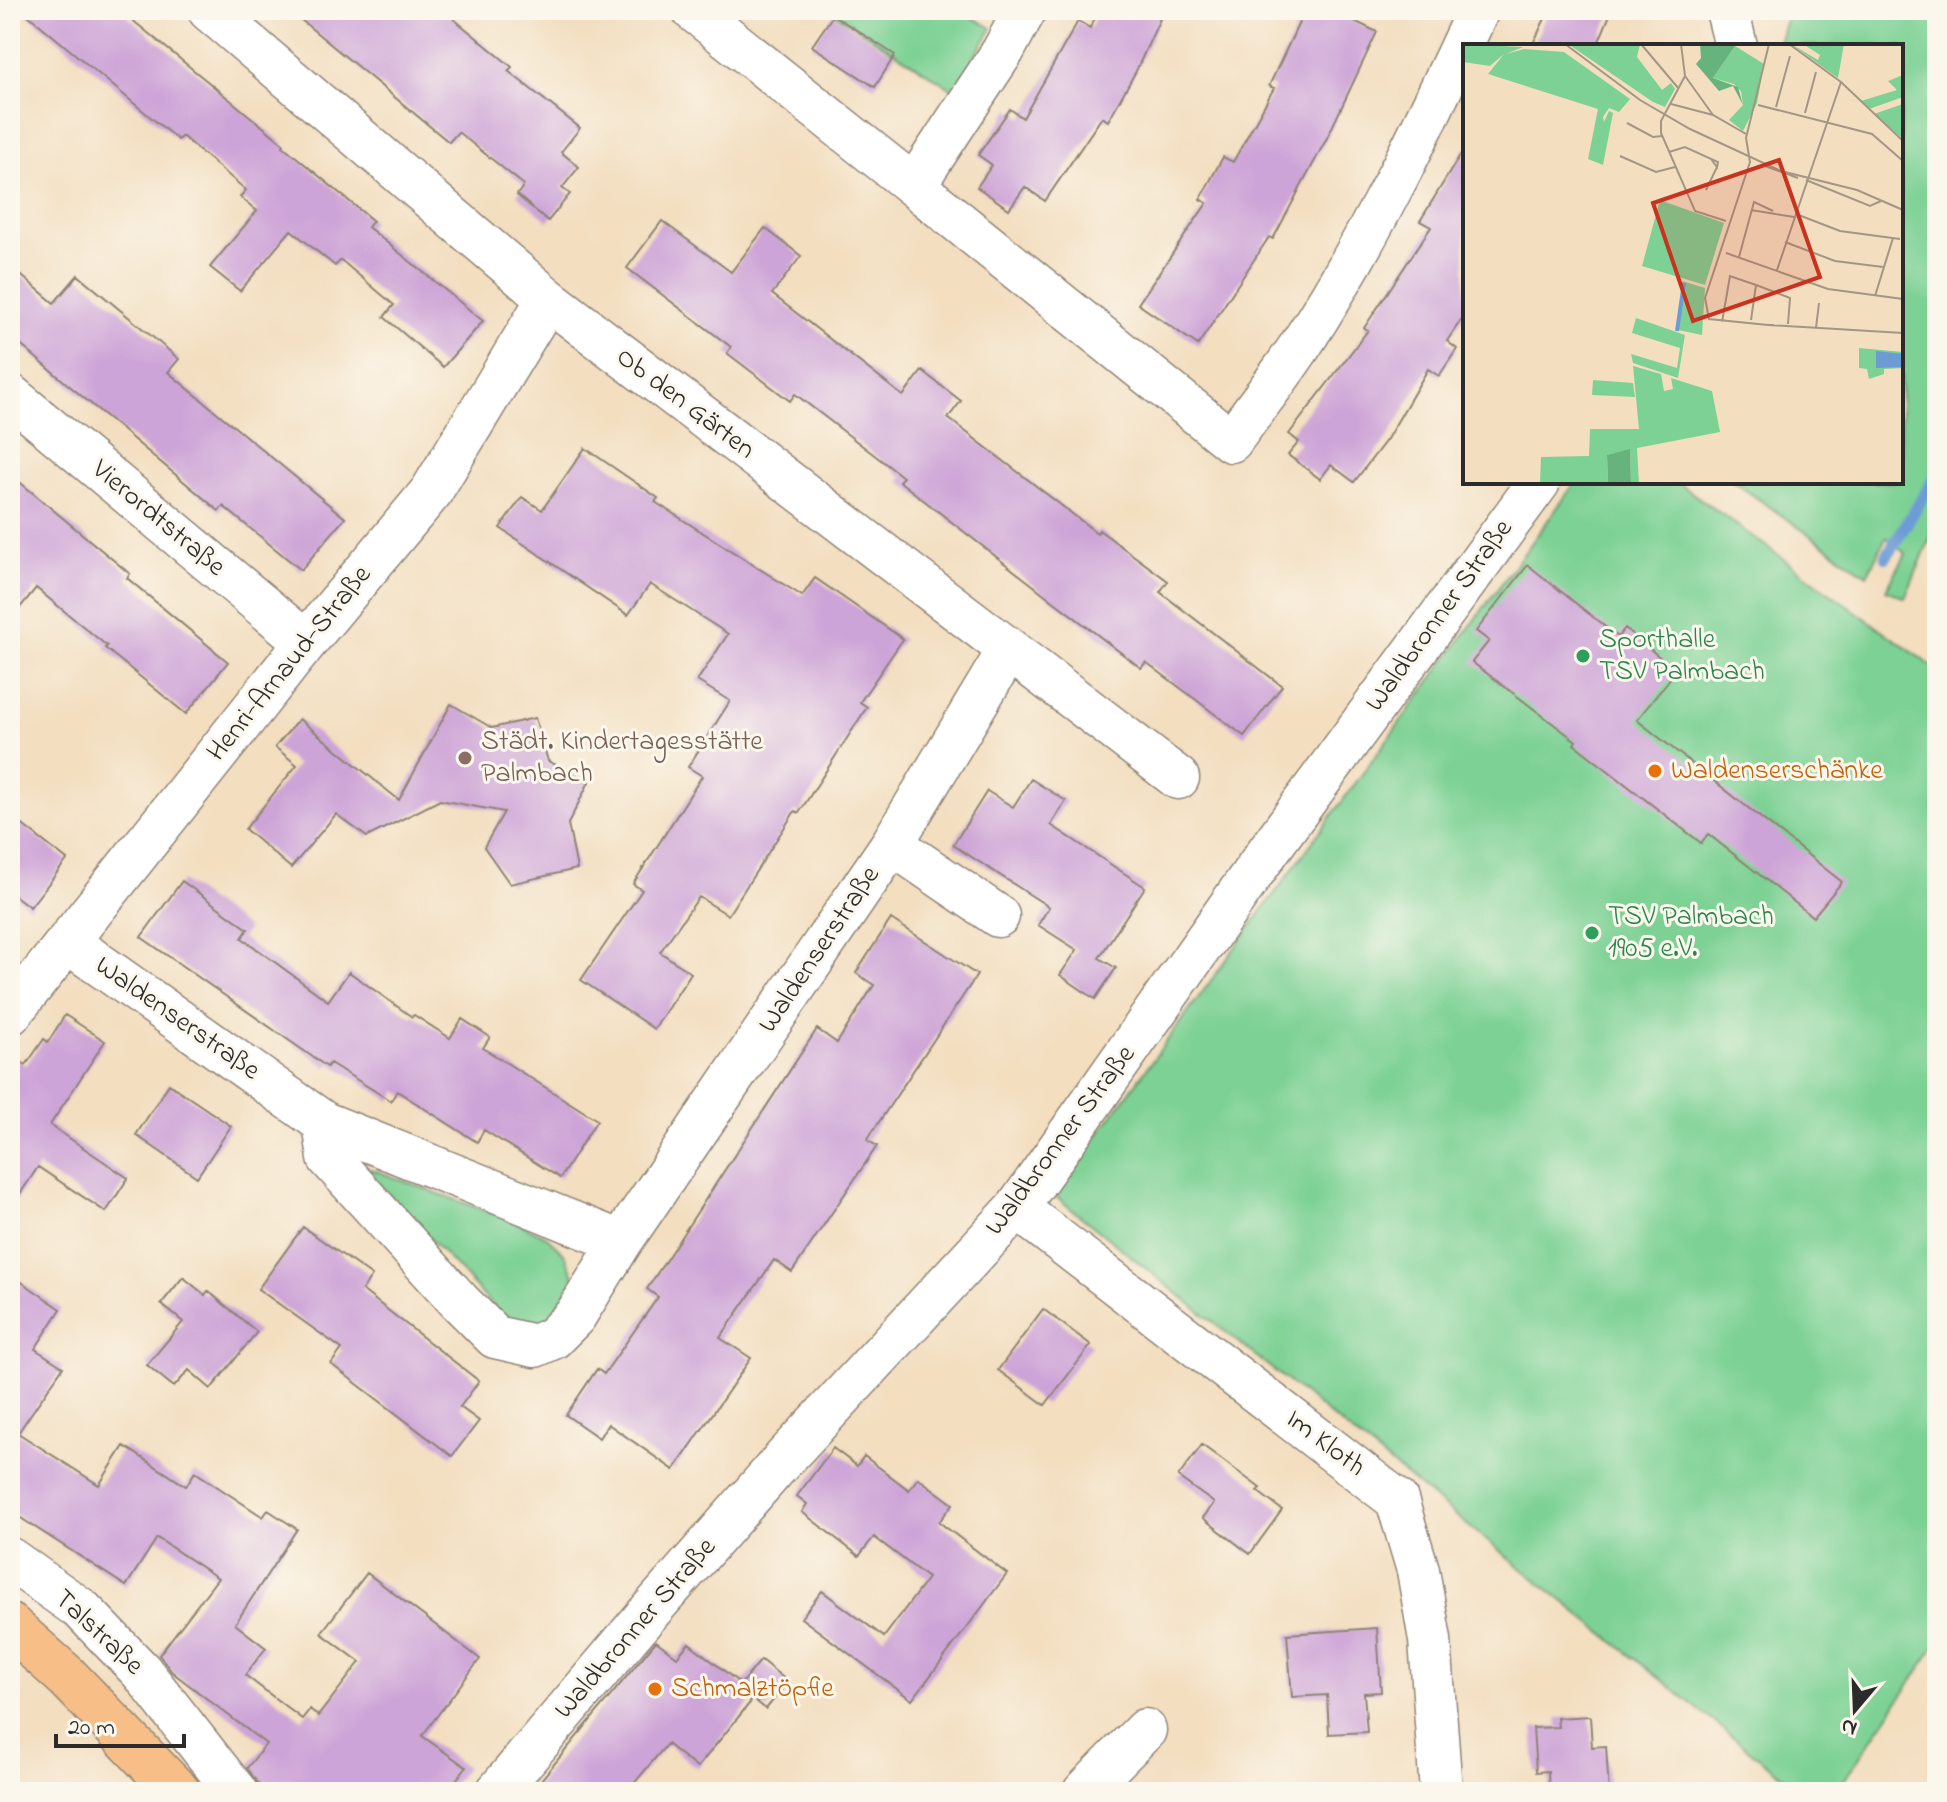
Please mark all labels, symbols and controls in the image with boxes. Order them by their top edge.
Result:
inset map [1463,44,1903,484]
street label: Ob den Gärten [607,338,763,470]
street label: Vierordtstraße [81,450,234,588]
street label: Waldbronner Straße [1356,511,1524,721]
street label: Henri-Arnaud-Straße [198,557,382,771]
place label: Sporthalle TSV Palmbach [1599,620,1765,693]
marker: Sporthalle TSV Palmbach [1574,647,1592,665]
place label: Städt. Kindertagesstätte Palmbach [481,722,763,795]
marker: Städt. Kindertagesstätte Palmbach [456,749,474,767]
place label: Waldenserschänke [1671,751,1883,792]
marker: Waldenserschänke [1646,762,1664,780]
street label: Waldenserstraße [749,858,891,1042]
place label: TSV Palmbach 1905 e.V. [1608,897,1774,970]
marker: TSV Palmbach 1905 e.V. [1583,924,1601,942]
street label: Waldenserstraße [86,947,268,1092]
street label: Waldbronner Straße [976,1037,1147,1245]
street label: Im Kloth [1276,1400,1374,1488]
street label: Waldbronner Straße [545,1529,727,1729]
street label: Talstraße [44,1580,153,1686]
place label: Schmalztöpfle [671,1669,834,1710]
north arrow [1815,1670,1895,1750]
marker: Schmalztöpfle [646,1680,664,1698]
scale bar [56,1698,184,1748]
text: N [1837,1709,1862,1744]
text: 20 m [68,1711,115,1746]

